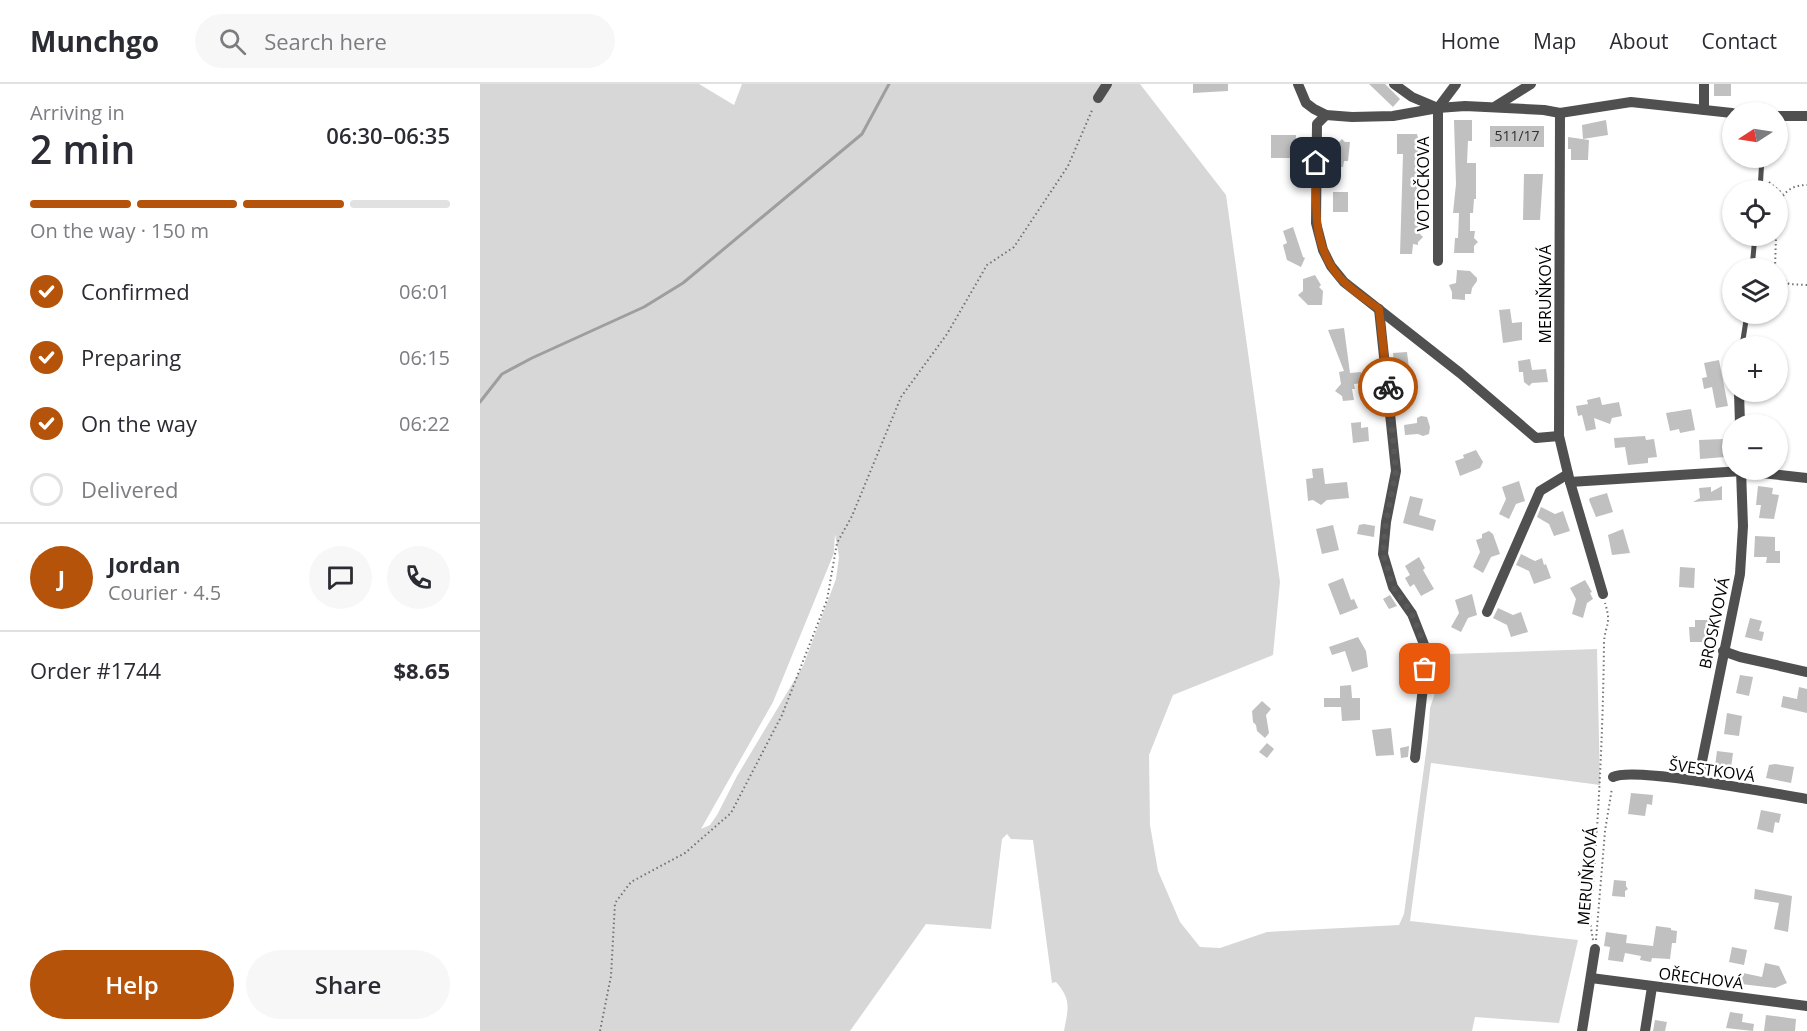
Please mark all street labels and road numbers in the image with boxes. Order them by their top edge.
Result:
street label: VOTOČKOVA [1412,136,1434,232]
street label: MERUŇKOVÁ [1534,244,1556,343]
street label: BROSKVOVÁ [1694,574,1735,671]
street label: ŠVESTKOVÁ [1668,753,1757,787]
street label: MERUŇKOVÁ [1572,825,1602,926]
street label: OŘECHOVÁ [1657,962,1745,994]

